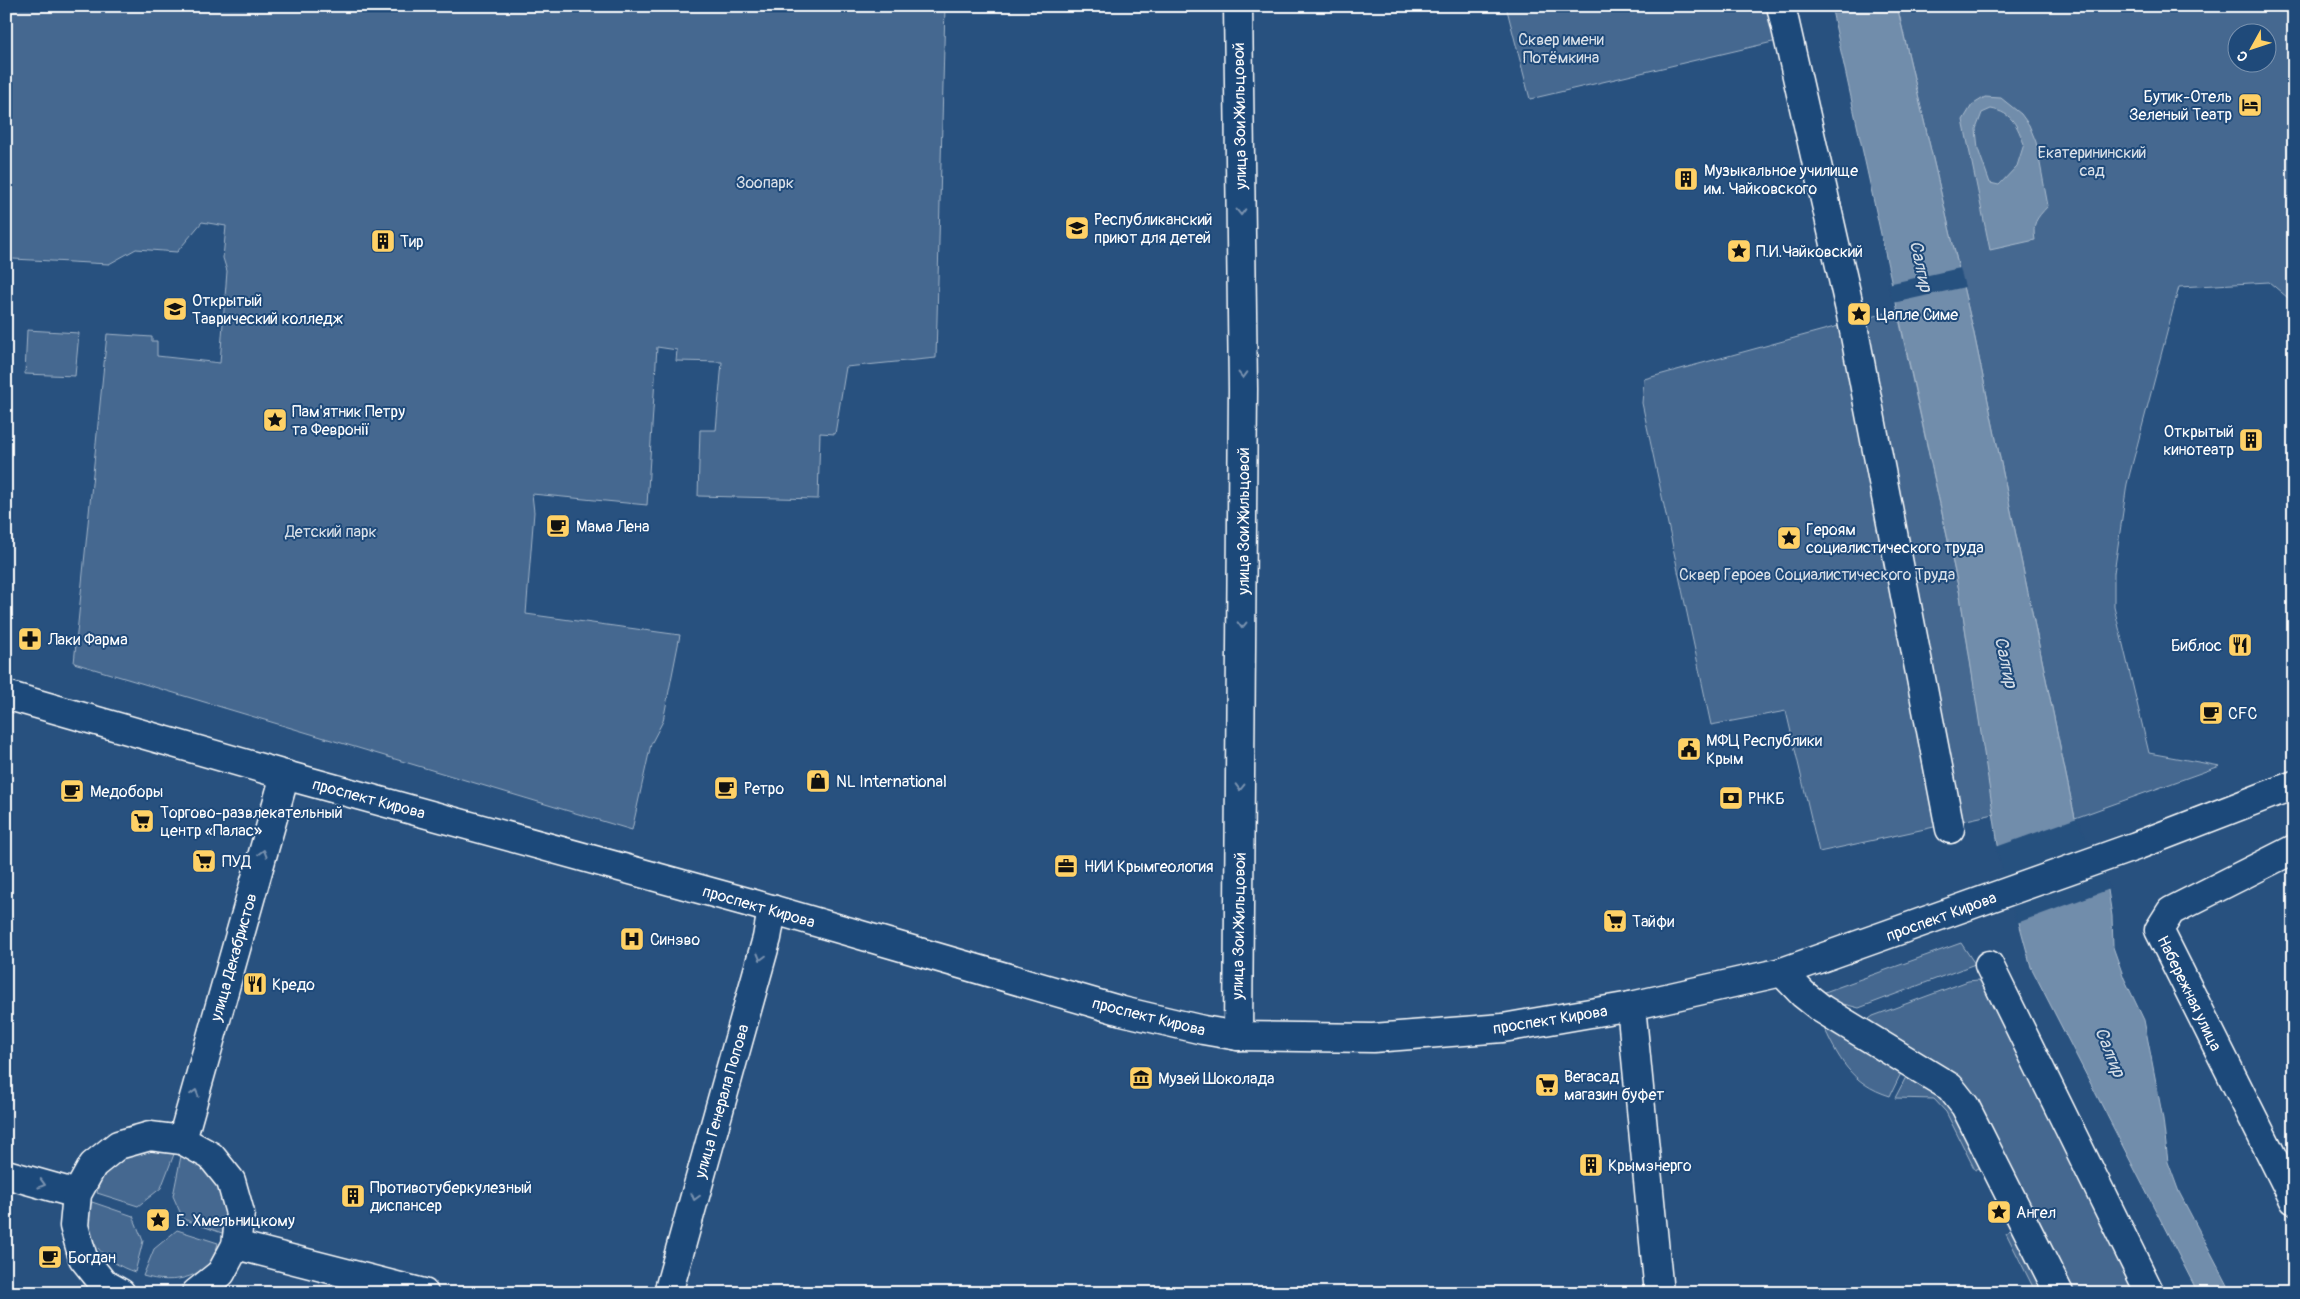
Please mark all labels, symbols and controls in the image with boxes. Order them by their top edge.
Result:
north arrow [2228,22,2278,72]
park label: Сквер имени Потёмкина [1518,30,1604,68]
street label: улица Зои Жильцовой [1229,42,1251,191]
text: С [2233,47,2252,65]
place label: Бутик-Отель Зеленый Театр [2129,87,2232,125]
hotel icon: Бутик-Отель Зеленый Театр [2237,92,2263,118]
park label: Екатерининский сад [2038,143,2146,181]
place label: Музыкальное училище им. Чайковского [1704,161,1858,199]
building icon: Музыкальное училище им. Чайковского [1673,166,1699,192]
park label: Зоопарк [736,173,794,193]
one-way arrow [1236,209,1246,217]
place label: Республиканский приют для детей [1094,210,1213,248]
school or university icon: Республиканский приют для детей [1064,215,1090,241]
building icon: Тир [370,228,396,254]
place label: Тир [400,232,424,252]
place icon: П.И.Чайковский [1726,238,1752,264]
water label: Салгир [1904,238,1937,295]
place label: П.И.Чайковский [1756,242,1863,262]
place label: Открытый Таврический колледж [192,291,344,329]
school or university icon: Открытый Таврический колледж [162,296,188,322]
place icon: Цапле Симе [1846,301,1872,327]
place label: Цапле Симе [1876,305,1958,325]
one-way arrow [1238,372,1248,379]
place label: Пам'ятник Петру та Февронії [292,402,405,440]
place icon: Пам'ятник Петру та Февронії [262,407,288,433]
place label: Открытый кинотеатр [2163,422,2234,460]
building icon: Открытый кинотеатр [2238,427,2264,453]
street label: улица Зои Жильцовой [1234,447,1254,596]
cafe icon: Мама Лена [545,513,571,539]
place label: Мама Лена [576,517,649,537]
place label: Героям социалистического труда [1806,520,1984,558]
park label: Детский парк [284,522,377,542]
place icon: Героям социалистического труда [1776,525,1802,551]
park label: Сквер Героев Социалистического Труда [1679,565,1955,585]
one-way arrow [1237,622,1247,629]
pharmacy icon: Лаки Фарма [17,626,43,652]
place label: Лаки Фарма [47,630,128,650]
restaurant icon: Библос [2227,632,2253,658]
water label: Салгир [1989,634,2022,691]
place label: Библос [2171,636,2222,656]
cafe icon: CFC [2198,700,2224,726]
place label: CFC [2228,704,2258,724]
place label: МФЦ Республики Крым [1706,731,1822,769]
public building icon: МФЦ Республики Крым [1676,736,1702,762]
shop icon: NL International [805,768,831,794]
place label: NL International [836,772,947,792]
street label: проспект Кирова [310,774,427,824]
cafe icon: Ретро [713,775,739,801]
cafe icon: Медоборы [59,778,85,804]
place label: Ретро [744,779,784,799]
place label: Медоборы [90,782,163,802]
one-way arrow [1235,784,1245,792]
bank icon: РНКБ [1718,785,1744,811]
place label: РНКБ [1748,789,1785,809]
place label: Торгово-развлекательный центр «Палас» [160,803,343,841]
supermarket icon: Торгово-развлекательный центр «Палас» [129,808,155,834]
supermarket icon: ПУД [191,848,217,874]
one-way arrow [258,849,268,857]
place label: ПУД [222,852,251,872]
street label: улица Зои Жильцовой [1228,852,1250,1001]
office icon: НИИ Крымгеология [1053,853,1079,879]
place label: НИИ Крымгеология [1084,857,1213,877]
street label: проспект Кирова [700,881,817,933]
street label: проспект Кирова [1883,888,1999,946]
street label: улица Декабристов [206,891,262,1025]
supermarket icon: Тайфи [1602,908,1628,934]
place label: Тайфи [1632,912,1674,932]
hospital icon: Синэво [619,926,645,952]
place label: Синэво [650,930,700,950]
street label: Набережная улица [2152,932,2226,1054]
one-way arrow [757,952,767,960]
restaurant icon: Кредо [242,971,268,997]
place label: Кредо [272,975,315,995]
street label: проспект Кирова [1090,993,1207,1041]
street label: проспект Кирова [1491,1001,1609,1039]
street label: улица Генерала Попова [690,1022,754,1182]
water label: Салгир [2089,1024,2130,1082]
museum icon: Музей Шоколада [1128,1065,1154,1091]
place label: Вегасад магазин буфет [1564,1067,1664,1105]
place label: Музей Шоколада [1158,1069,1275,1089]
supermarket icon: Вегасад магазин буфет [1534,1072,1560,1098]
one-way arrow [189,1089,200,1097]
building icon: Крымэнерго [1578,1152,1604,1178]
place label: Крымэнерго [1608,1156,1692,1176]
one-way arrow [37,1178,45,1188]
place label: Противотуберкулезный диспансер [370,1178,532,1216]
building icon: Противотуберкулезный диспансер [340,1183,366,1209]
one-way arrow [690,1193,700,1201]
place icon: Ангел [1986,1199,2012,1225]
place label: Ангел [2016,1203,2056,1223]
place icon: Б. Хмельницкому [145,1207,171,1233]
place label: Б. Хмельницкому [176,1211,295,1231]
cafe icon: Богдан [37,1244,63,1270]
place label: Богдан [68,1248,116,1268]

